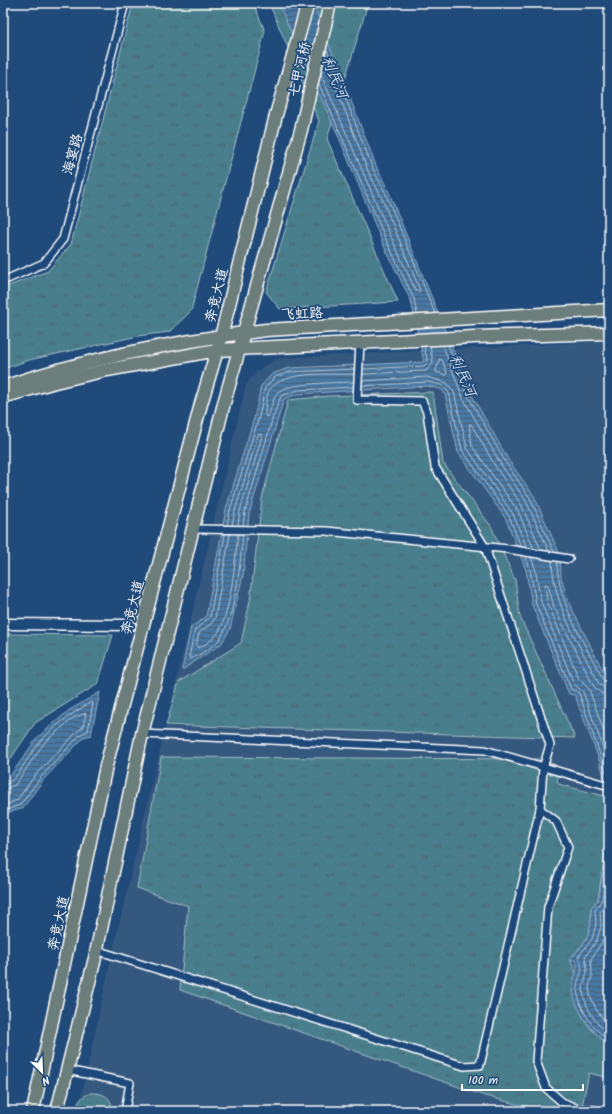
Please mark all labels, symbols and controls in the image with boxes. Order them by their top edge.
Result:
street label: 七甲河桥 [283,39,317,99]
water label: 利民河 [314,52,355,106]
street label: 海宴路 [57,131,89,177]
street label: 奔竞大道 [200,265,234,325]
street label: 飞虹路 [281,302,324,326]
water label: 利民河 [442,350,483,404]
street label: 奔竞大道 [116,577,150,637]
street label: 奔竞大道 [42,894,76,953]
north arrow [22,1052,62,1092]
scale bar [462,1066,583,1092]
text: N [39,1071,52,1090]
text: 100 m [468,1071,499,1090]

